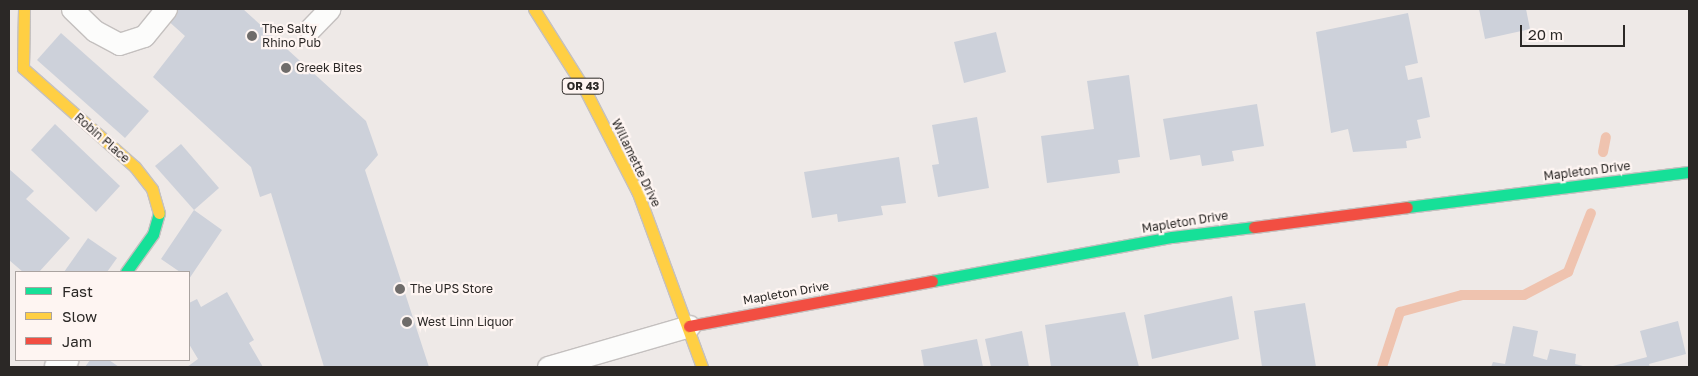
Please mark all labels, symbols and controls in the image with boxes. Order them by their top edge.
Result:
scale bar [1523,15,1628,47]
place label: The Salty Rhino Pub [262,22,321,50]
text: 20 m [1528,25,1563,43]
marker: The Salty Rhino Pub [246,30,258,42]
place label: Greek Bites [296,61,362,75]
marker: Greek Bites [280,62,292,74]
road number: OR 43 [562,78,604,94]
street label: Robin Place [72,110,132,166]
street label: Willamette Drive [608,117,664,209]
street label: Mapleton Drive [1543,159,1631,183]
street label: Mapleton Drive [1141,208,1229,236]
legend [15,271,190,361]
street label: Mapleton Drive [742,278,830,308]
text: Fast [62,282,93,300]
place label: The UPS Store [410,282,493,296]
marker: The UPS Store [394,283,406,295]
text: Slow [62,307,97,325]
place label: West Linn Liquor [417,315,514,329]
marker: West Linn Liquor [401,316,413,328]
text: Jam [62,332,92,350]

